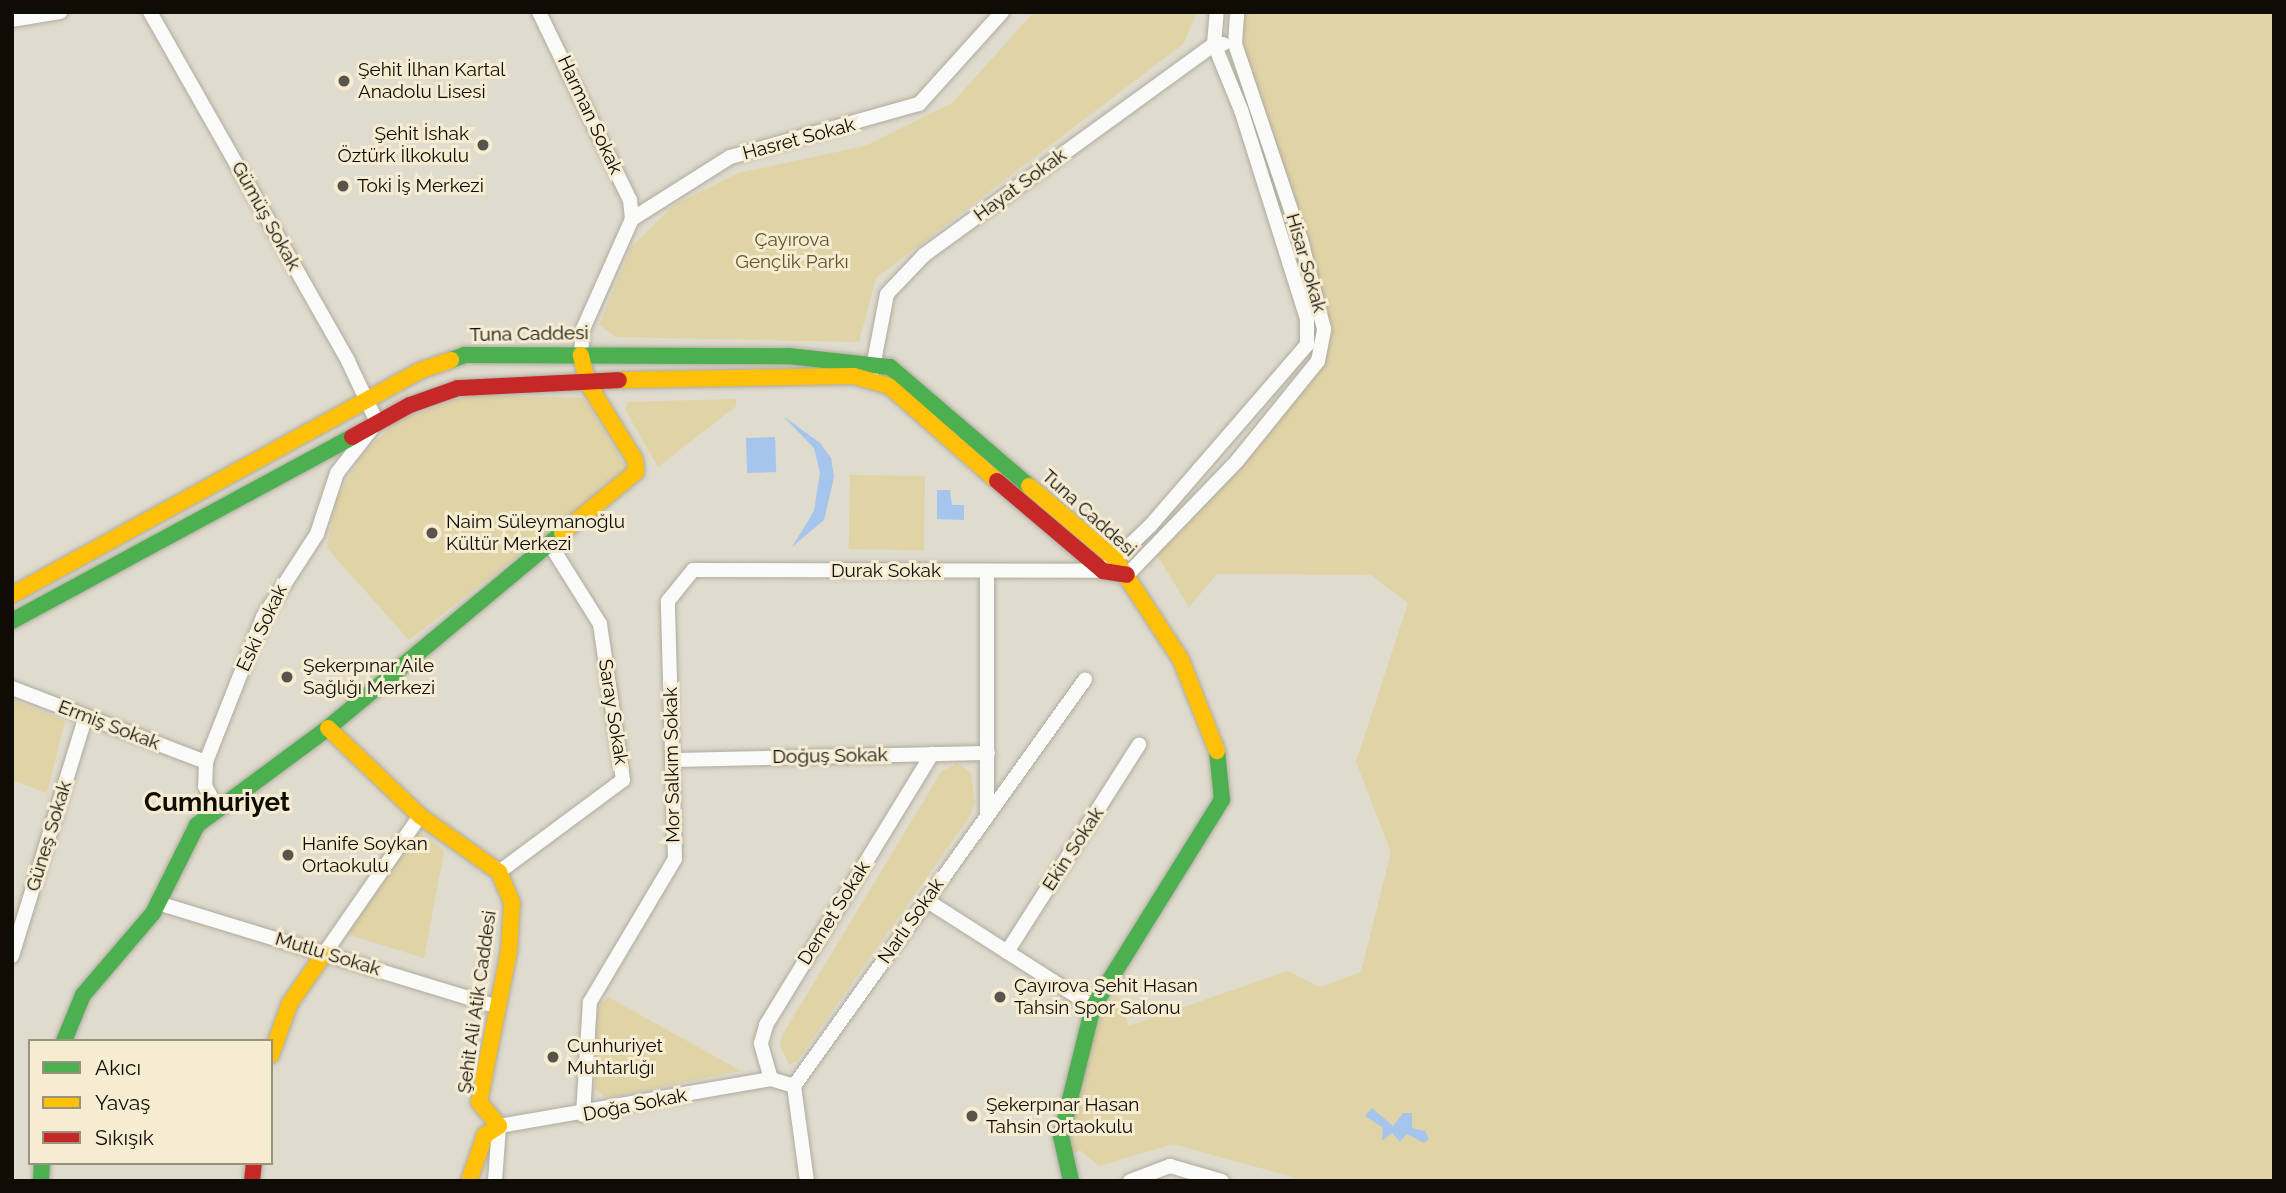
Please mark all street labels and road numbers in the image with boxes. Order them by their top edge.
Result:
street label: Harman Sokak [553,52,627,178]
street label: Hasret Sokak [740,113,858,165]
street label: Hayat Sokak [969,144,1071,226]
street label: Gümüş Sokak [227,158,305,274]
street label: Hisar Sokak [1281,211,1331,315]
street label: Tuna Caddesi [469,322,589,346]
street label: Tuna Caddesi [1037,465,1141,561]
street label: Durak Sokak [831,560,941,582]
street label: Eski Sokak [232,581,292,675]
street label: Saray Sokak [593,657,633,767]
street label: Mor Salkım Sokak [659,687,685,843]
street label: Ermiş Sokak [55,695,163,755]
street label: Doğuş Sokak [772,744,888,768]
street label: Güneş Sokak [21,778,77,894]
street label: Ekin Sokak [1038,803,1108,895]
street label: Demet Sokak [793,857,875,969]
street label: Narlı Sokak [873,874,949,968]
street label: Şehit Ali Atik Caddesi [453,909,501,1095]
street label: Mutlu Sokak [273,927,383,981]
street label: Doğa Sokak [581,1084,689,1126]

